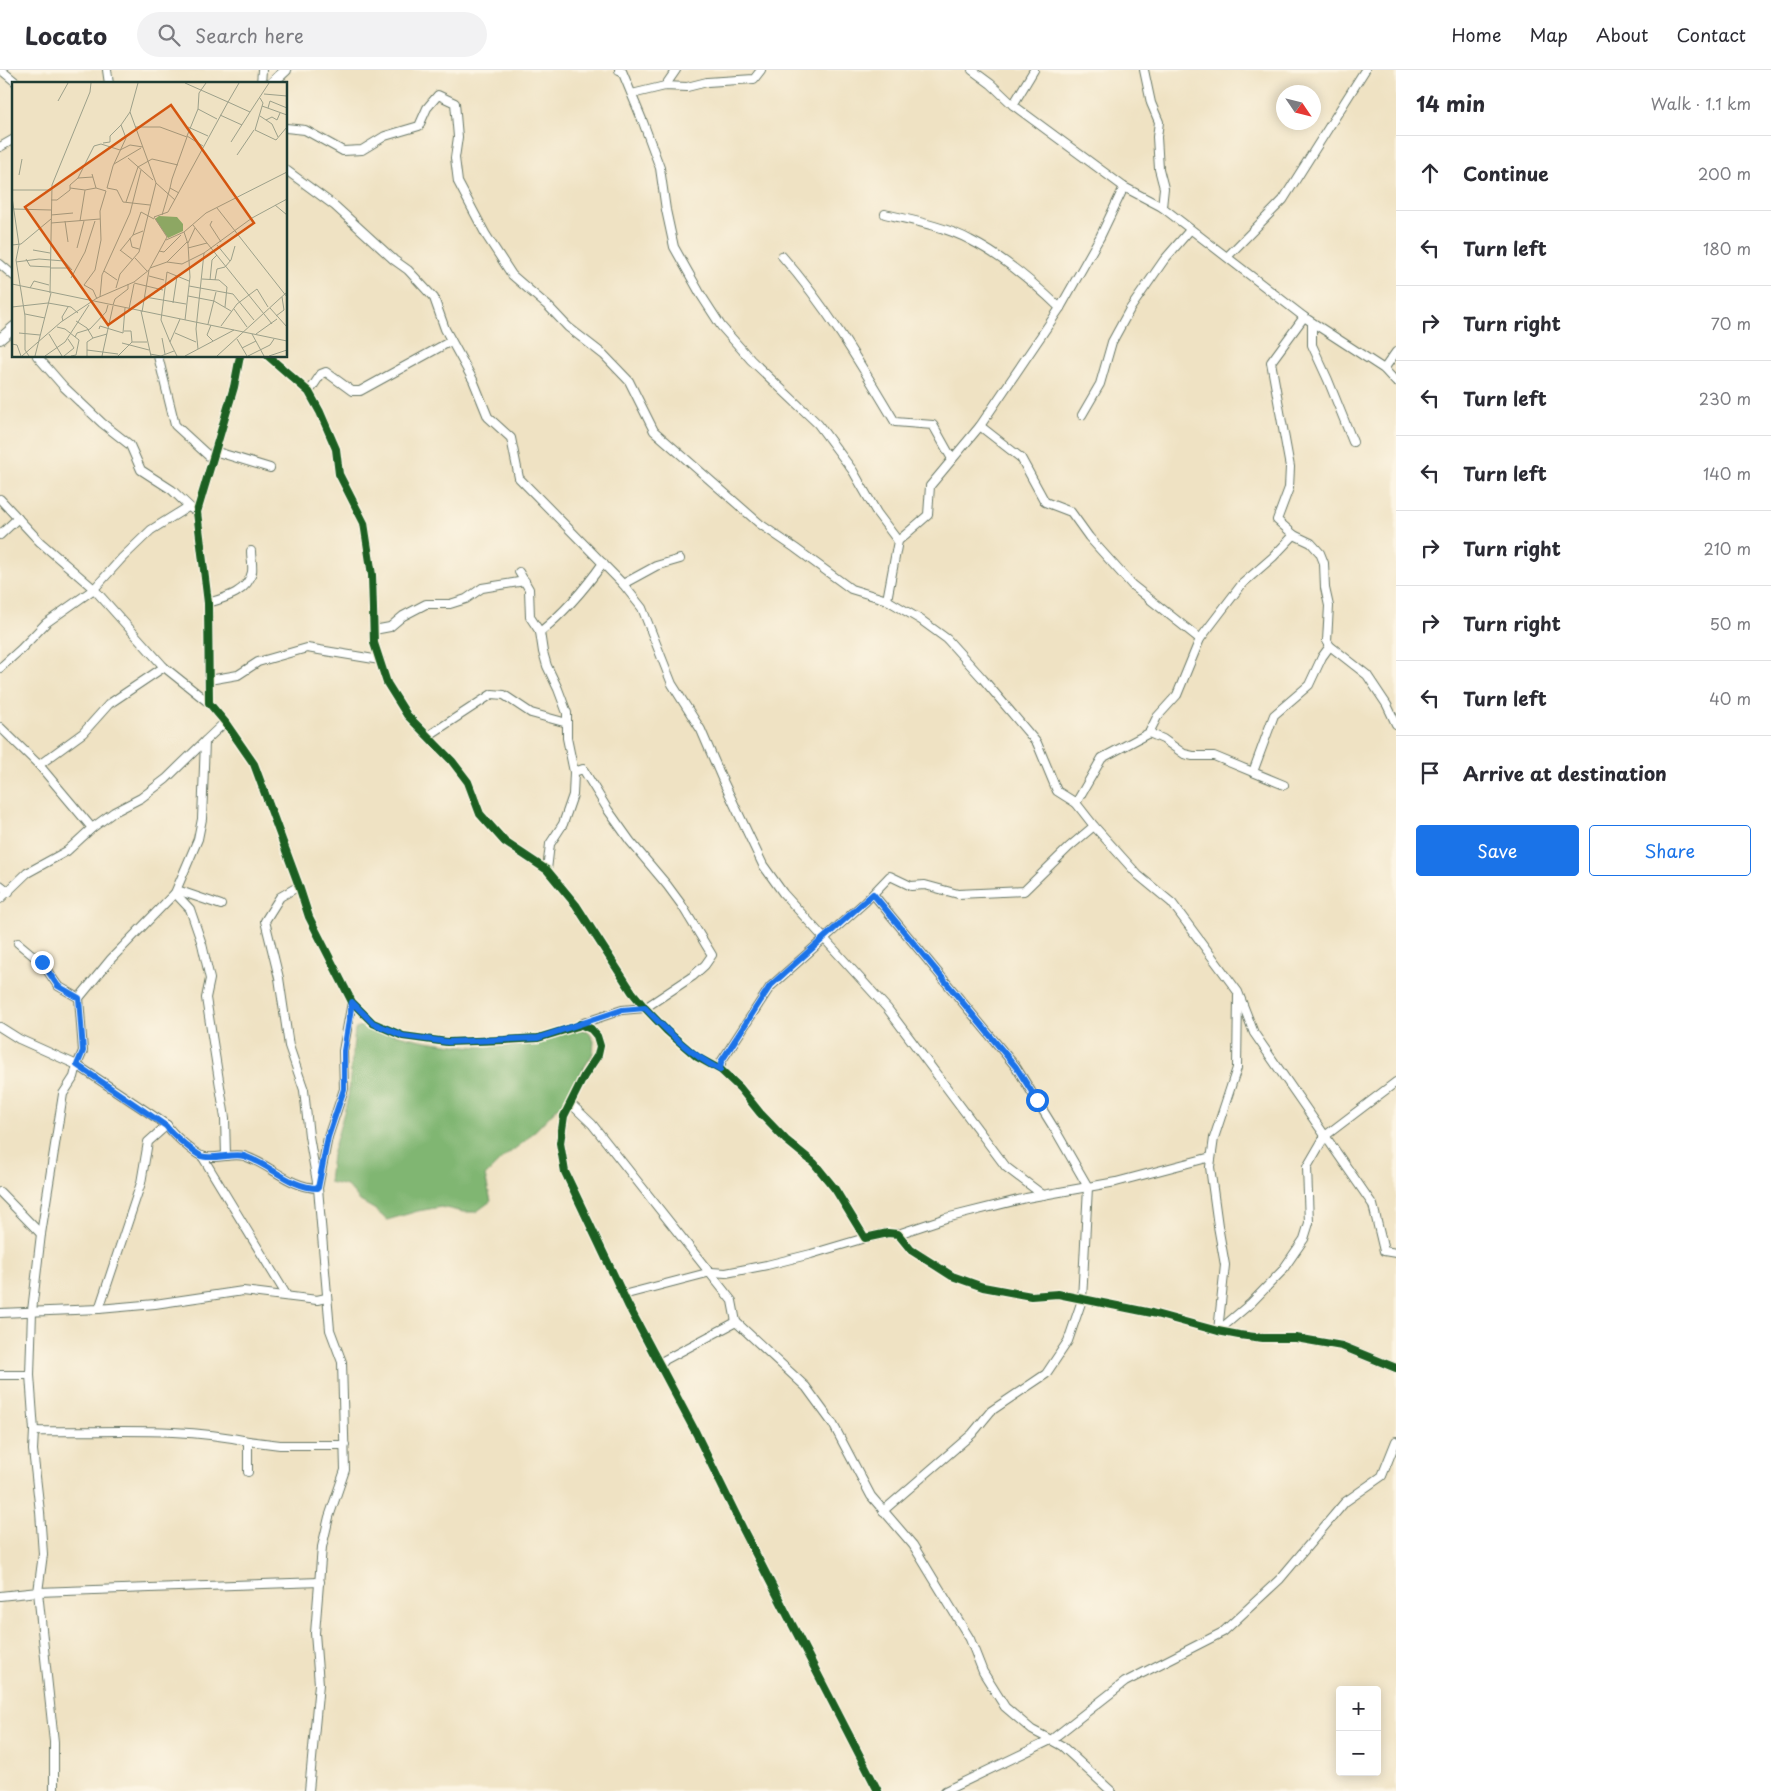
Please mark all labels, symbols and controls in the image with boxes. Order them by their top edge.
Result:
search box [137,12,487,57]
text: Locato [25,17,107,53]
icon: search [155,21,183,49]
text: Search here [195,21,304,49]
text: Home [1451,21,1501,48]
text: Map [1529,21,1568,48]
text: About [1596,21,1648,48]
text: Contact [1676,21,1746,48]
inset map [12,82,288,358]
north arrow [1276,85,1321,130]
text: 14 min [1416,87,1485,119]
text: Walk · 1.1 km [1651,91,1751,115]
icon: ahead [1416,159,1444,187]
text: Continue [1463,159,1549,187]
text: 200 m [1698,161,1751,185]
icon: left [1416,234,1444,262]
text: Turn left [1463,234,1547,262]
text: 180 m [1703,236,1751,260]
icon: right [1416,309,1444,337]
text: Turn right [1463,309,1561,337]
text: 70 m [1711,311,1751,335]
icon: left [1416,384,1444,412]
text: Turn left [1463,384,1547,412]
text: 230 m [1699,386,1751,410]
icon: left [1416,459,1444,487]
text: Turn left [1463,459,1547,487]
text: 140 m [1703,461,1751,485]
icon: right [1416,534,1444,562]
text: Turn right [1463,534,1561,562]
text: 210 m [1703,536,1751,560]
icon: right [1416,609,1444,637]
text: Turn right [1463,609,1561,637]
text: 50 m [1710,611,1751,635]
icon: left [1416,684,1444,712]
text: Turn left [1463,684,1547,712]
text: 40 m [1709,686,1751,710]
icon: arrive [1416,759,1444,787]
text: Arrive at destination [1463,759,1667,787]
button: Save [1416,825,1579,876]
button: Share [1589,825,1751,876]
route end [31,951,54,974]
route start [1026,1089,1049,1112]
map controls [1336,1686,1381,1776]
button: + [1336,1686,1381,1731]
button: − [1336,1731,1381,1776]

